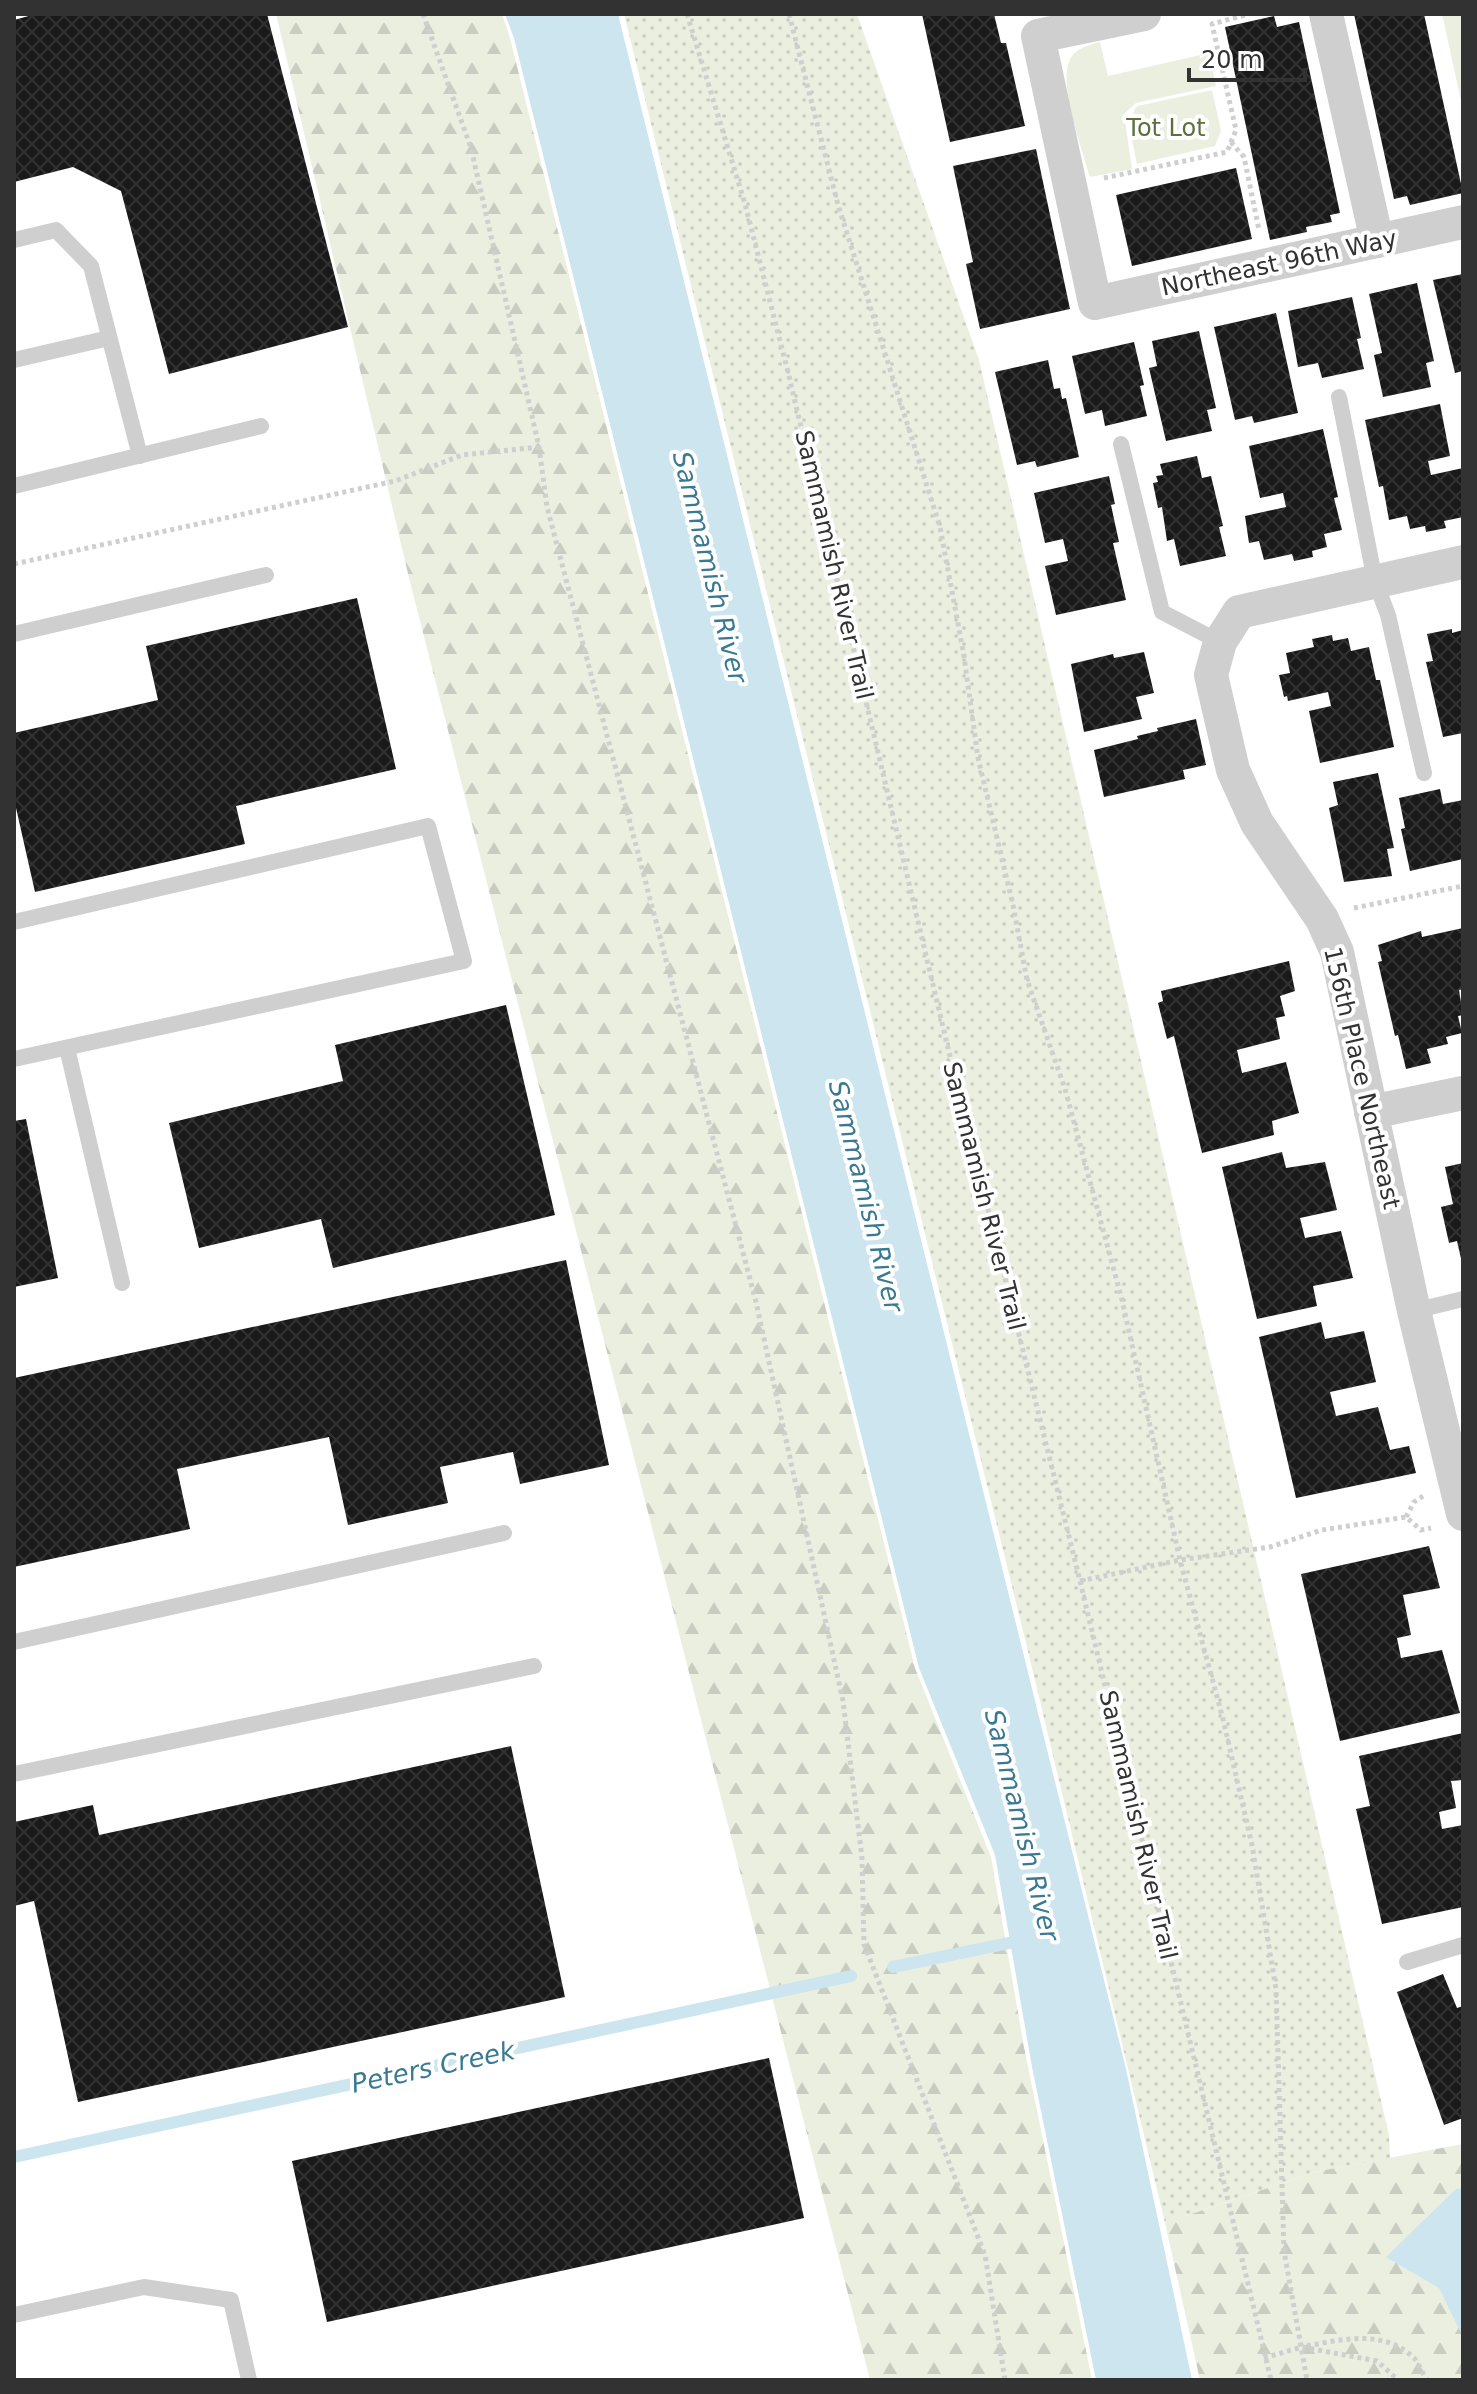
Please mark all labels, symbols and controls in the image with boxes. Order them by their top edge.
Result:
scale bar [1189,32,1305,82]
text: 20 m [1201,46,1263,74]
park label: Tot Lot [1125,114,1206,142]
street label: Northeast 96th Way [1159,224,1399,302]
street label: Sammamish River Trail [789,428,879,702]
water label: Sammamish River [667,448,754,688]
street label: 156th Place Northeast [1318,944,1406,1212]
street label: Sammamish River Trail [937,1059,1031,1333]
water label: Sammamish River [823,1077,910,1317]
street label: Sammamish River Trail [1093,1688,1183,1962]
water label: Sammamish River [979,1706,1066,1946]
water label: Peters Creek [349,2035,518,2099]

